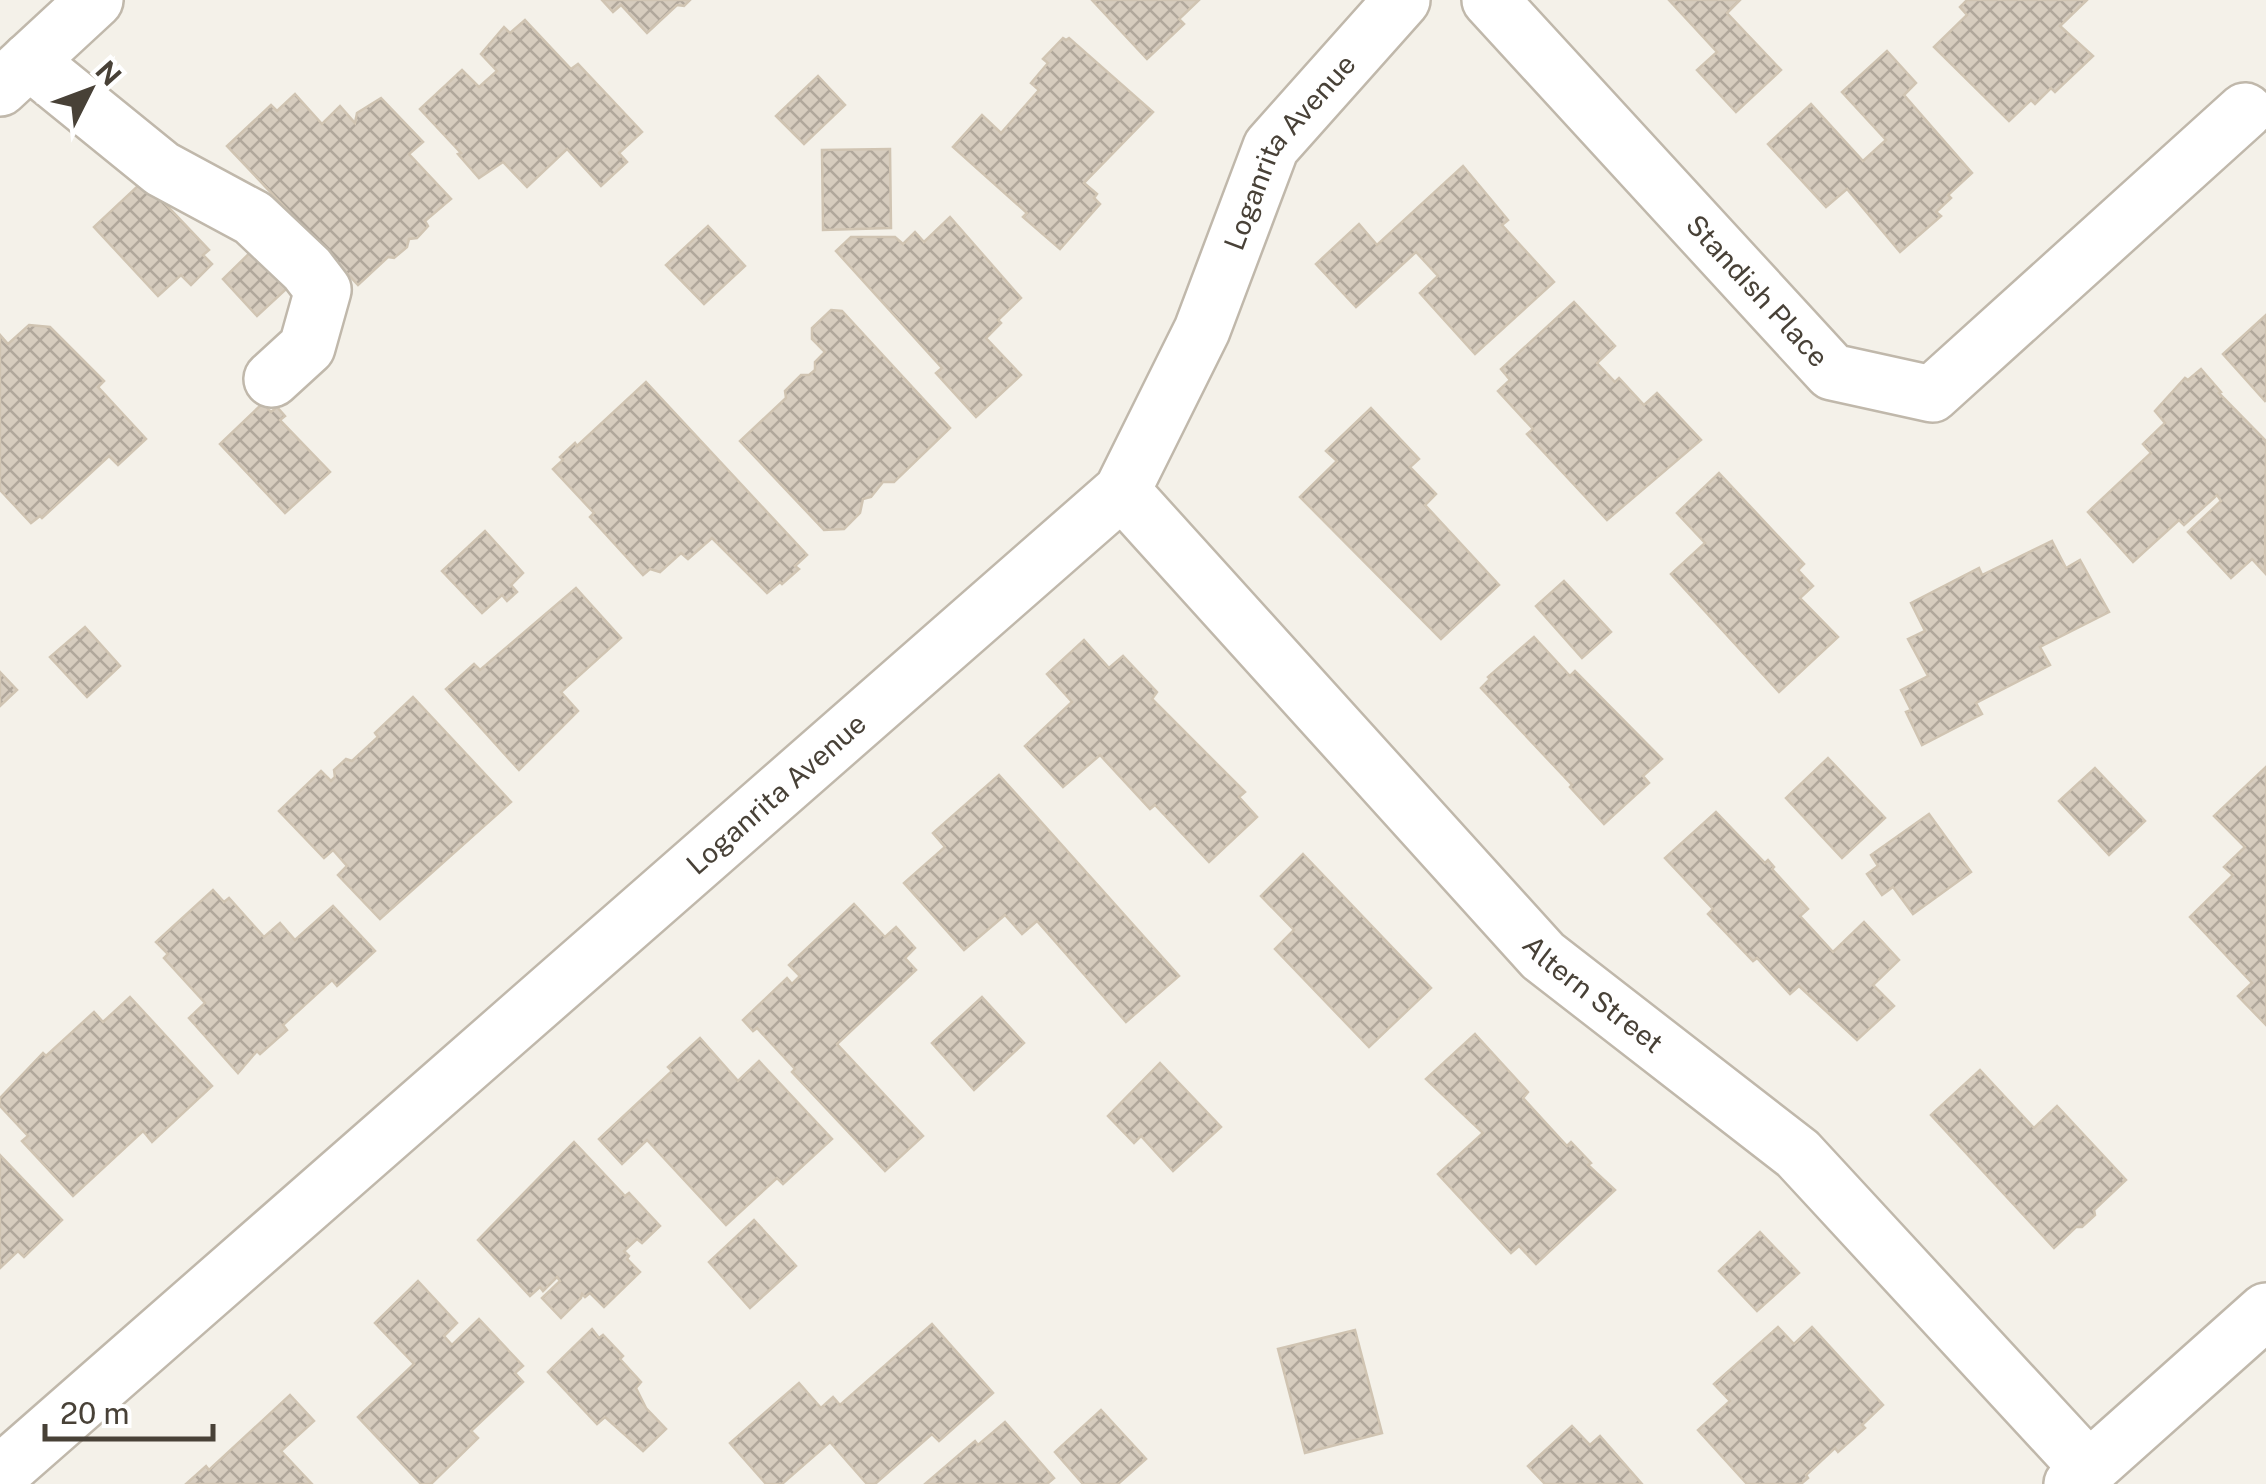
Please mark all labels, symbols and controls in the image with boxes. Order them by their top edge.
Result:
north arrow [40,40,140,140]
street label: Loganrita Avenue [1217,47,1362,254]
text: N [89,54,129,92]
street label: Standish Place [1680,208,1836,373]
street label: Loganrita Avenue [680,706,872,881]
street label: Altern Street [1516,928,1670,1059]
scale bar [45,1379,212,1441]
text: 20 m [60,1395,129,1431]

